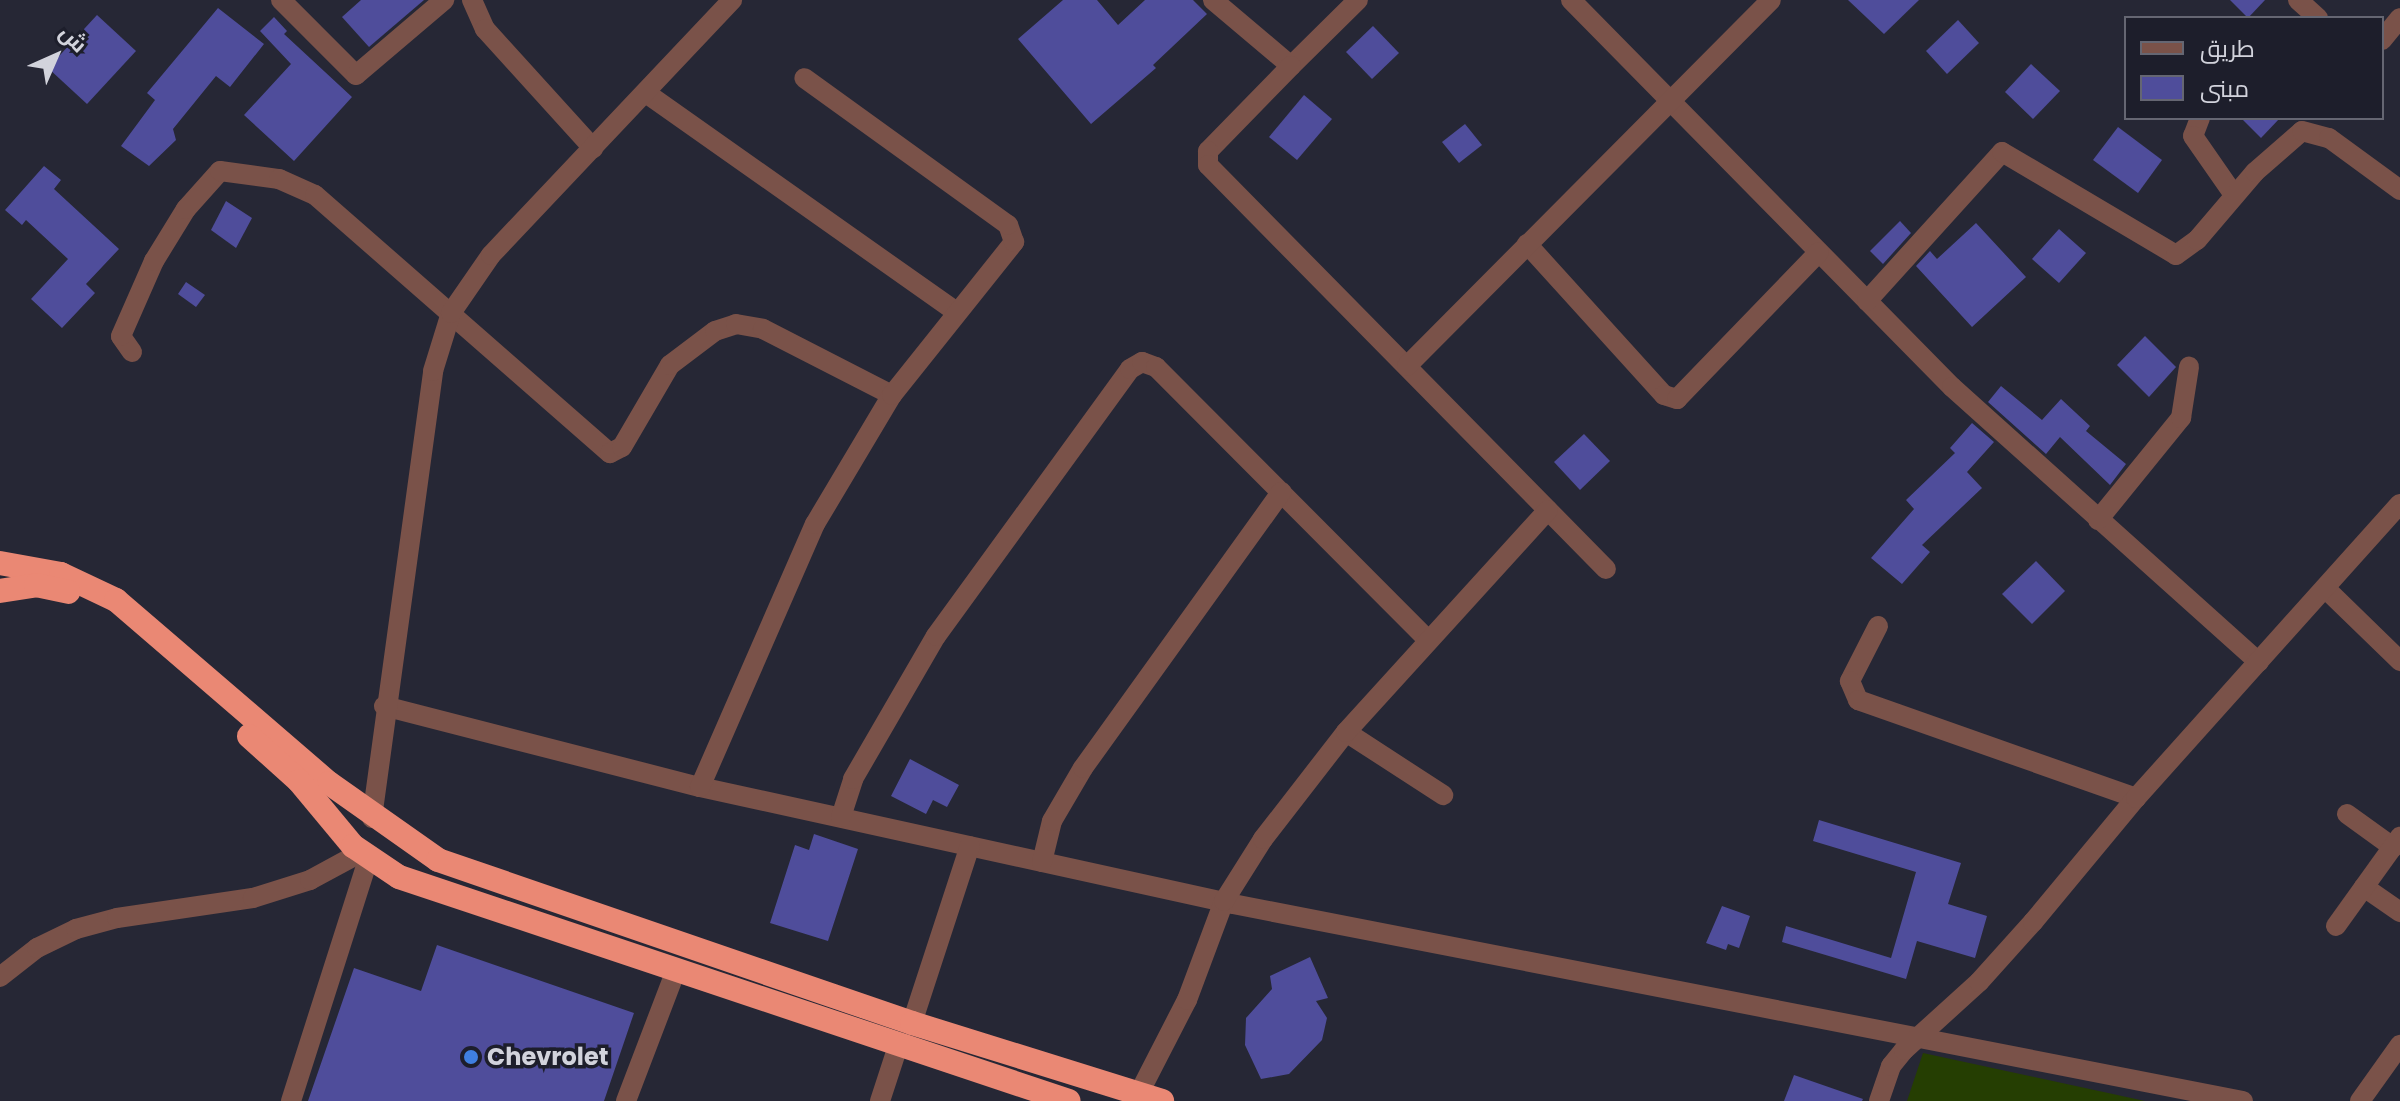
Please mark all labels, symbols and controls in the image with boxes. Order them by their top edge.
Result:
north arrow [16,16,96,96]
legend [2124,16,2384,120]
text: ش [52,18,94,60]
text: طريق [2200,32,2255,65]
text: مبنى [2200,72,2249,105]
place label: Chevrolet [487,1043,608,1071]
marker: Chevrolet [462,1048,480,1066]

